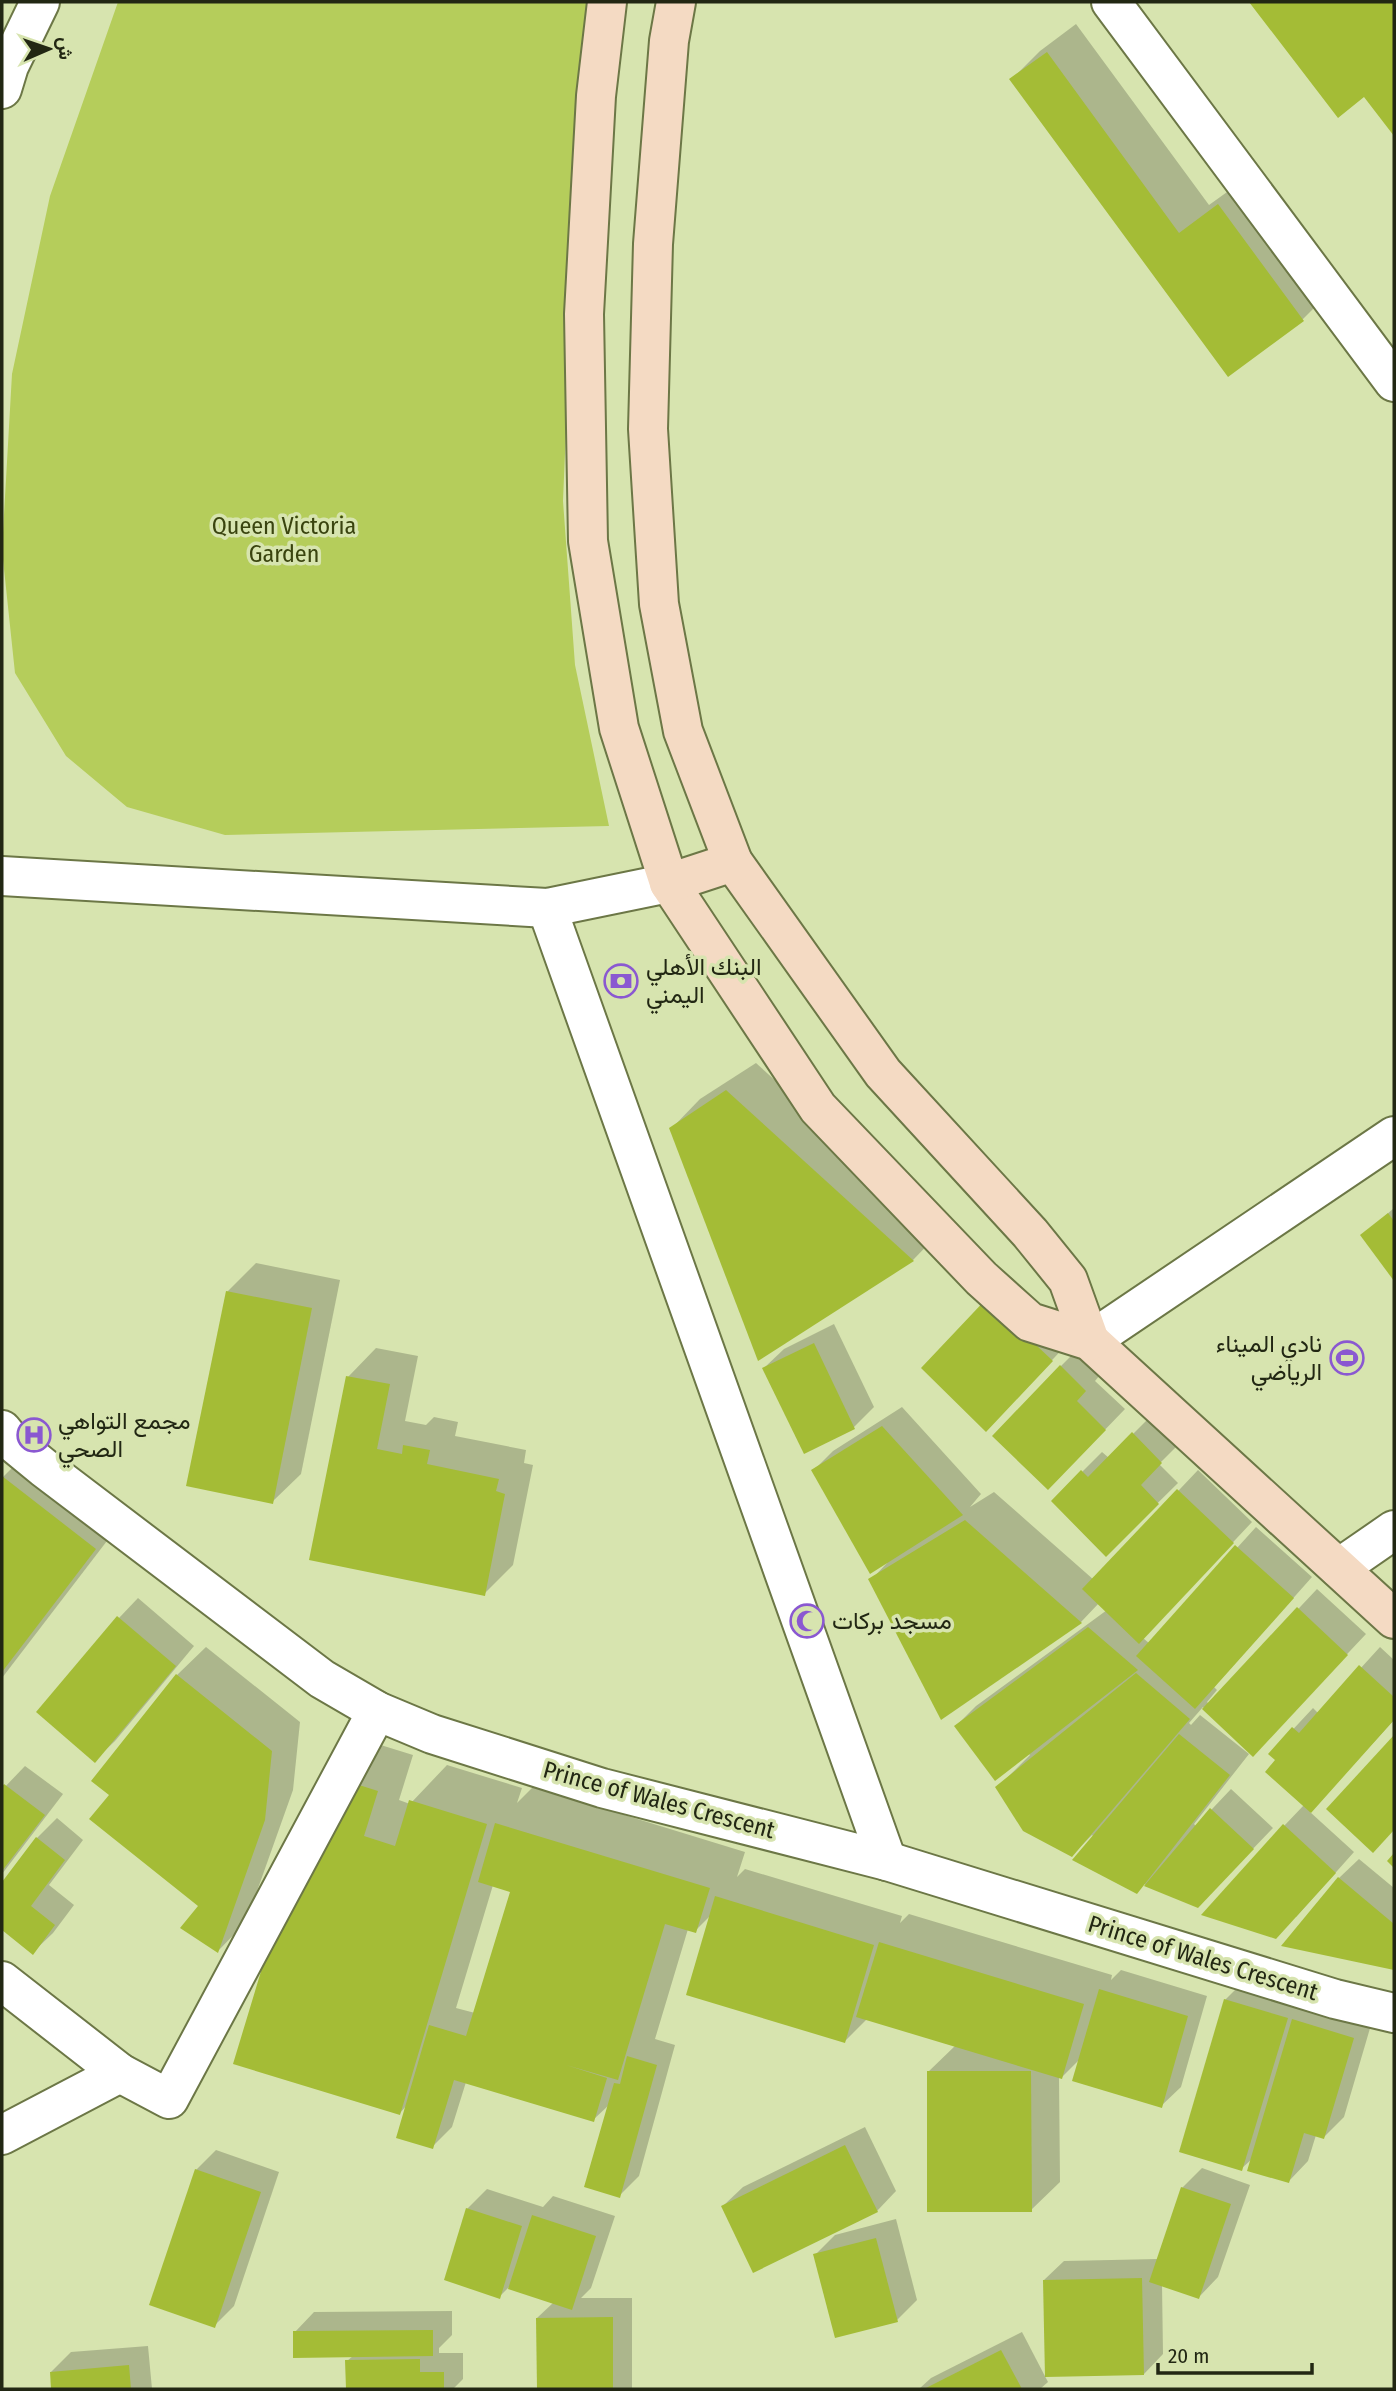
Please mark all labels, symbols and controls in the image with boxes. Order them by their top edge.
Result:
north arrow [14,14,84,84]
text: ش [54,37,77,60]
park label: Queen Victoria Garden [212,512,356,568]
place label: البنك الأهلي اليمني [646,953,761,1014]
bank icon: البنك الأهلي اليمني [602,962,640,1000]
place label: نادي الميناء الرياضي [1216,1330,1322,1391]
sports icon: نادي الميناء الرياضي [1328,1339,1366,1377]
place label: مجمع التواهي الصحي [58,1407,191,1468]
hospital icon: مجمع التواهي الصحي [15,1416,53,1454]
mosque icon: مسجد بركات [788,1602,826,1640]
place label: مسجد بركات [832,1607,952,1636]
street label: Prince of Wales Crescent [540,1756,778,1844]
street label: Prince of Wales Crescent [1085,1910,1321,2006]
scale bar [1158,2332,1312,2376]
text: 20 m [1168,2343,1209,2369]

